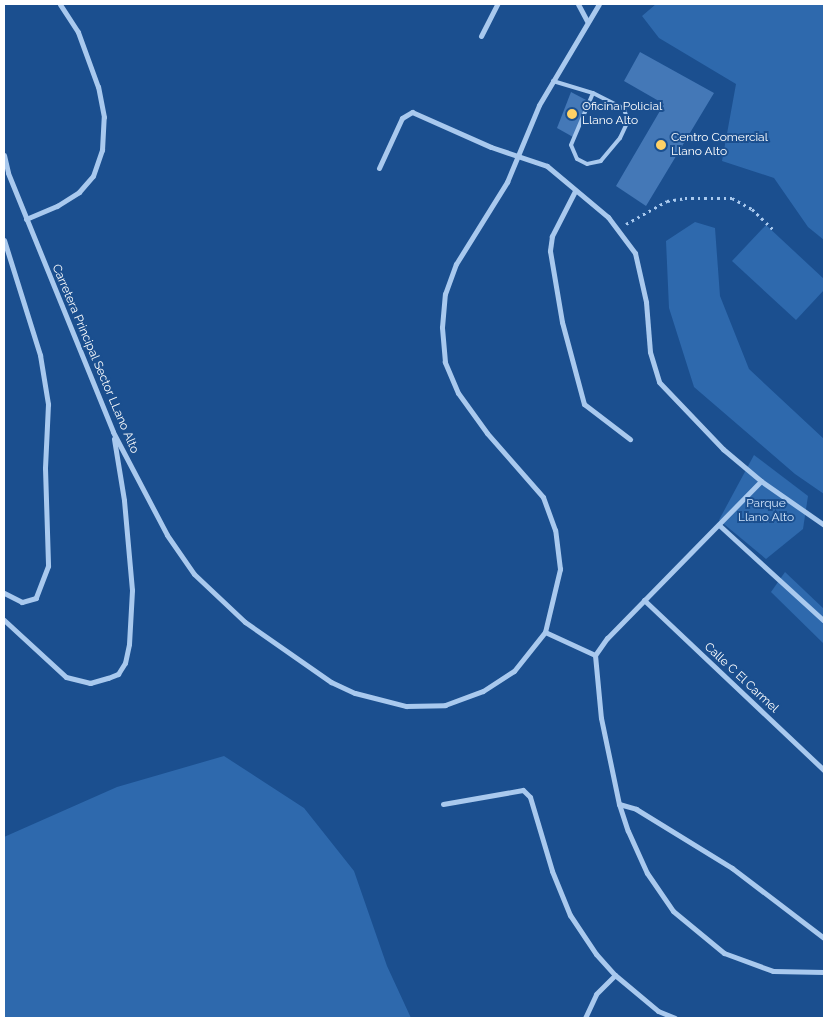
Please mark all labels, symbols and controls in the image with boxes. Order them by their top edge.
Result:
place label: Oficina Policial Llano Alto [582,100,662,128]
marker: Oficina Policial Llano Alto [566,108,578,120]
place label: Centro Comercial Llano Alto [671,131,768,159]
marker: Centro Comercial Llano Alto [655,139,667,151]
street label: Carretera Principal Sector LLano Alto [48,262,142,456]
park label: Parque Llano Alto [738,497,794,525]
street label: Calle C El Carmel [701,640,781,716]

